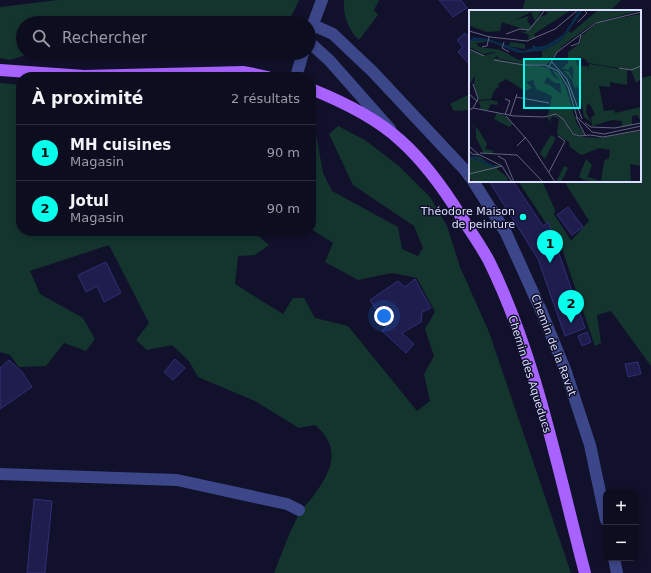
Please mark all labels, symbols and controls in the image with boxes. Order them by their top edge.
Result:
inset map [469,10,641,182]
search box [16,16,316,60]
icon: search [30,27,52,49]
text: Rechercher [62,29,147,47]
text: À proximité [32,88,143,108]
text: 2 résultats [231,91,300,106]
text: MH cuisines [70,136,171,154]
text: 1 [40,145,50,160]
text: 90 m [267,145,300,160]
text: Magasin [70,154,124,169]
text: Jotul [70,192,109,210]
text: 2 [40,201,50,216]
text: 90 m [267,201,300,216]
place label: Théodore Maison de peinture [420,205,515,231]
text: Magasin [70,210,124,225]
marker: Théodore Maison de peinture [518,212,528,222]
pin: 1 [537,230,563,263]
pin: 2 [558,290,584,323]
street label: Chemin de la Ravat [528,292,579,399]
your location [374,306,394,326]
street label: Chemin des Aqueducs [505,314,554,435]
map controls [603,489,639,561]
button: + [603,489,639,525]
button: − [603,525,639,561]

